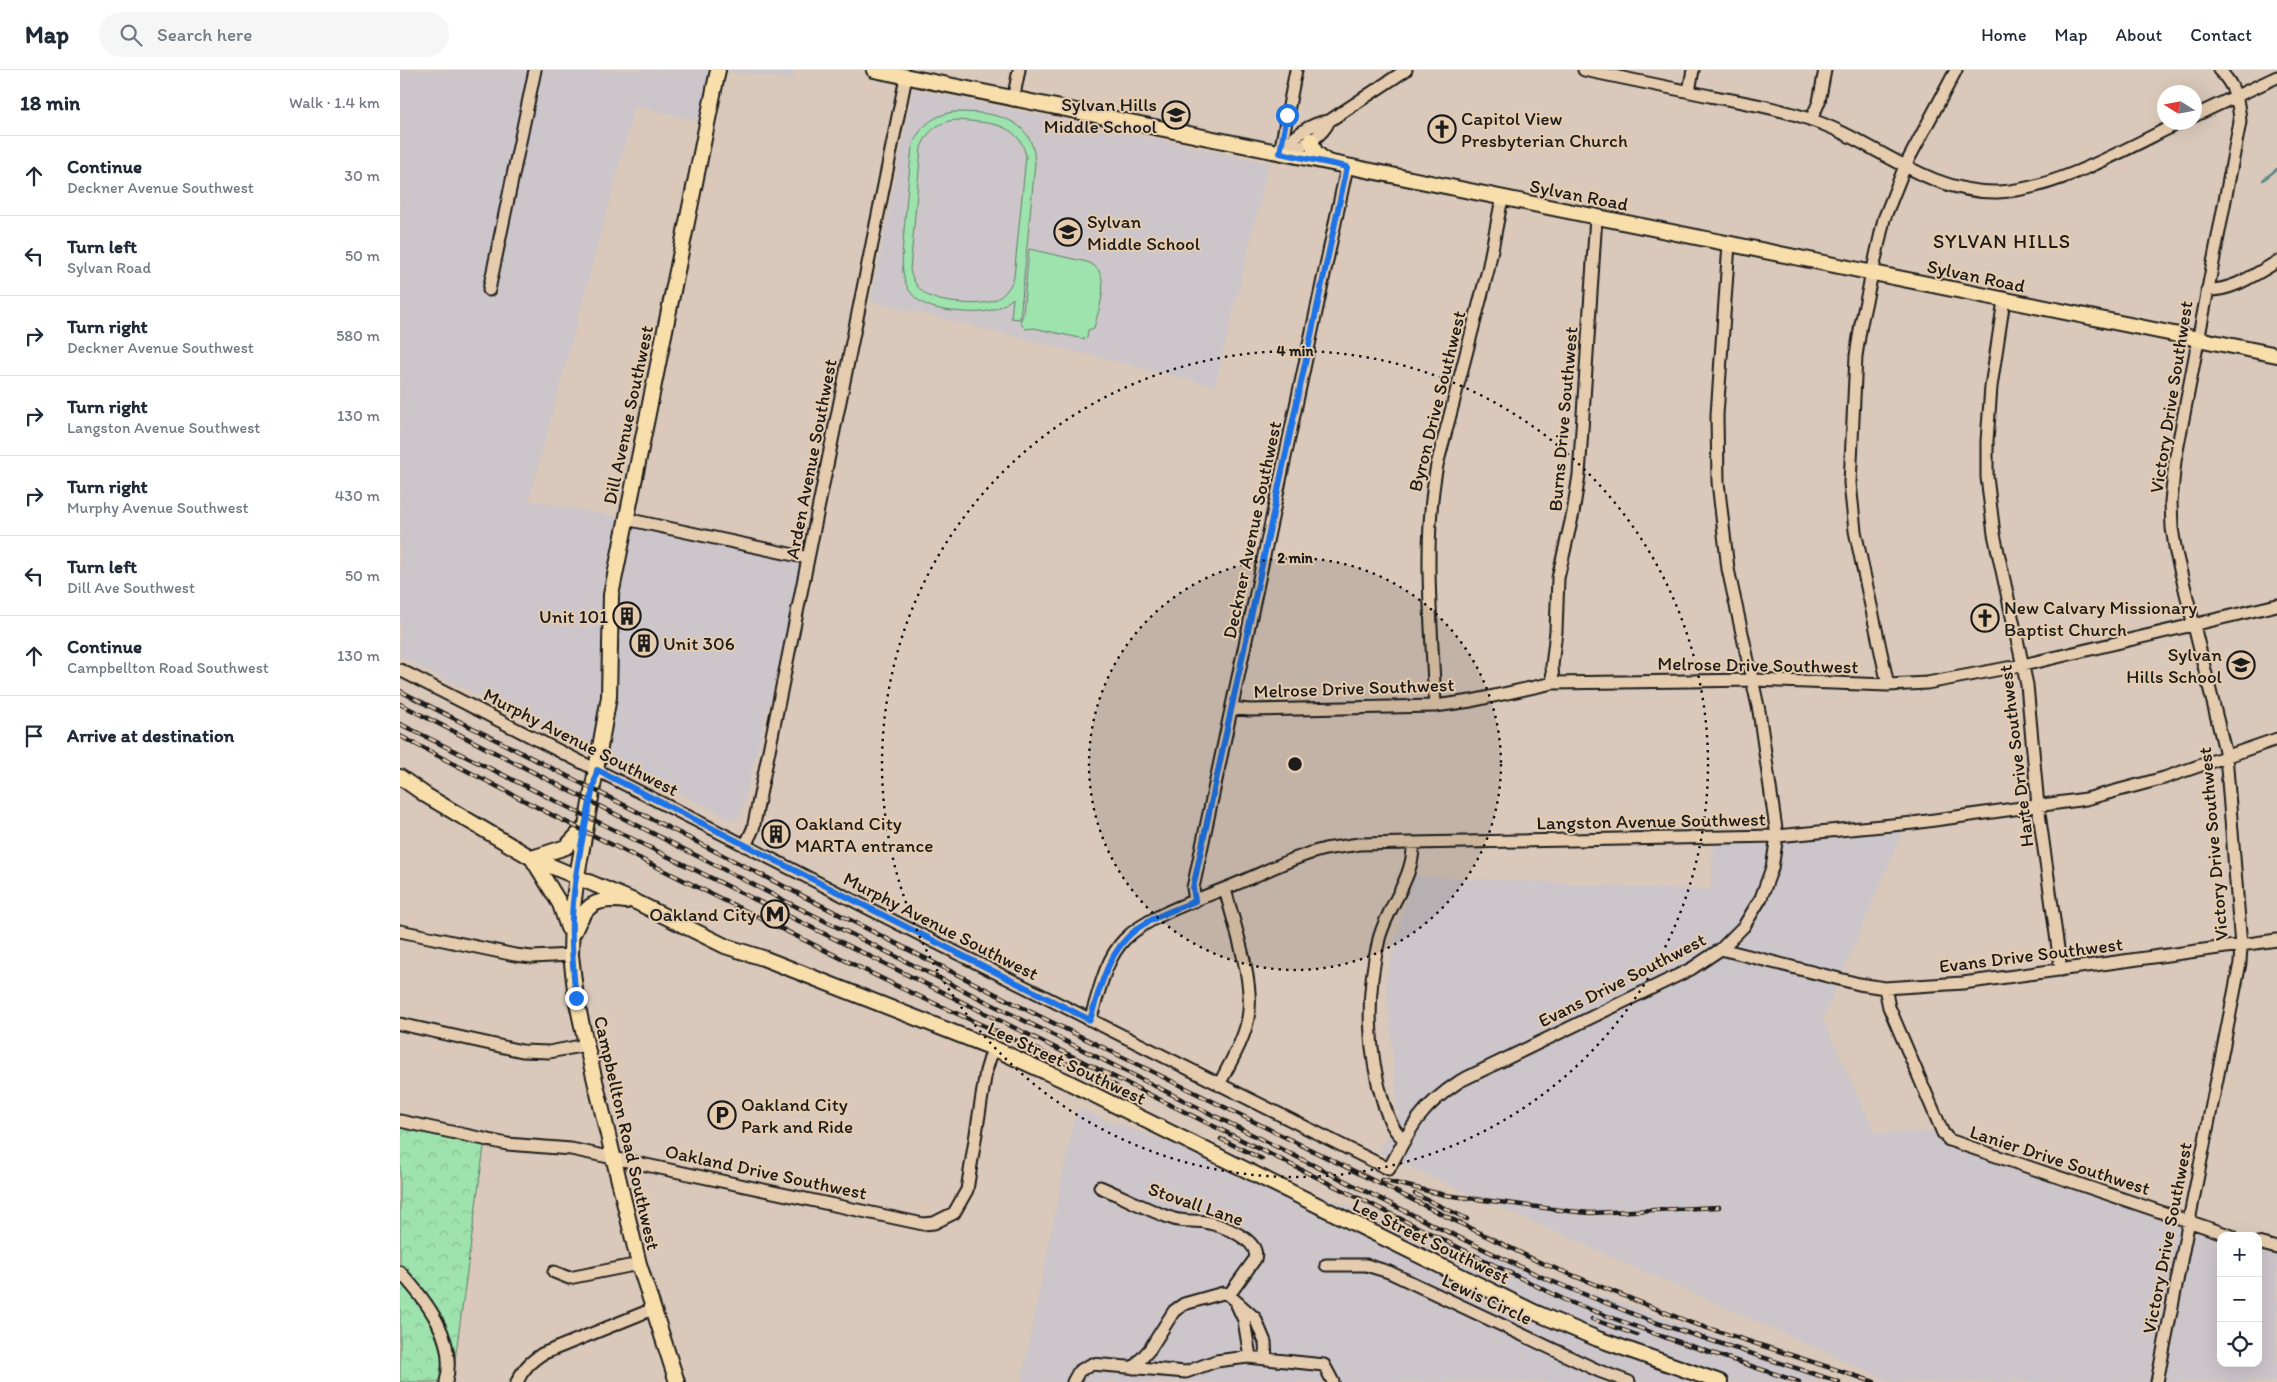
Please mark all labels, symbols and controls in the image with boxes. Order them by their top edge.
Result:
search box [99,12,449,57]
text: Map [25,20,69,49]
icon: search [117,21,145,49]
text: Search here [157,23,252,46]
text: Home [1981,24,2027,46]
text: Map [2055,24,2088,46]
text: About [2116,24,2162,46]
text: Contact [2190,24,2252,46]
north arrow [2157,85,2202,130]
text: 18 min [20,90,80,115]
text: Walk · 1.4 km [289,93,380,112]
place label: Sylvan Hills Middle School [1044,93,1158,138]
school or university icon: Sylvan Hills Middle School [1161,100,1191,130]
route start [1276,104,1299,127]
place label: Capitol View Presbyterian Church [1461,107,1628,152]
church icon: Capitol View Presbyterian Church [1427,114,1457,144]
text: Continue [67,155,142,178]
icon: ahead [20,162,48,190]
text: 30 m [344,166,380,185]
street label: Sylvan Road [1528,174,1630,216]
text: Deckner Avenue Southwest [67,178,254,197]
place label: Sylvan Middle School [1087,210,1201,255]
school or university icon: Sylvan Middle School [1053,217,1083,247]
district label: SYLVAN HILLS [1933,229,2071,253]
text: Turn left [67,235,137,258]
icon: left [20,242,48,270]
text: 50 m [345,246,380,265]
street label: Sylvan Road [1925,254,2027,298]
text: Sylvan Road [67,258,151,277]
street label: Victory Drive Southwest [2144,299,2198,495]
street label: Byron Drive Southwest [1403,308,1471,494]
text: Turn right [67,315,148,338]
icon: right [20,322,48,350]
street label: Dill Avenue Southwest [598,323,658,507]
text: 580 m [336,326,380,345]
street label: Burns Drive Southwest [1543,326,1583,512]
text: Deckner Avenue Southwest [67,338,254,357]
text: 4 min [1277,342,1314,360]
street label: Arden Avenue Southwest [780,357,842,561]
text: Turn right [67,395,148,418]
icon: right [20,402,48,430]
text: 130 m [337,406,380,425]
text: Langston Avenue Southwest [67,418,260,437]
street label: Deckner Avenue Southwest [1218,419,1286,641]
text: Turn right [67,475,148,498]
icon: right [20,482,48,510]
text: 430 m [335,486,380,505]
text: Murphy Avenue Southwest [67,498,249,517]
text: 2 min [1277,549,1314,567]
text: Turn left [67,555,137,578]
icon: left [20,562,48,590]
text: 50 m [345,566,380,585]
text: Dill Ave Southwest [67,578,195,597]
place label: New Calvary Missionary Baptist Church [2004,596,2197,641]
building icon: Unit 101 [612,601,642,631]
church icon: New Calvary Missionary Baptist Church [1970,603,2000,633]
place label: Unit 101 [539,605,608,628]
building icon: Unit 306 [629,628,659,658]
place label: Unit 306 [663,632,735,655]
text: Continue [67,635,142,658]
icon: ahead [20,642,48,670]
place label: Sylvan Hills School [2126,643,2223,688]
text: 130 m [337,646,380,665]
school or university icon: Sylvan Hills School [2226,650,2256,680]
street label: Melrose Drive Southwest [1657,652,1859,678]
text: Campbellton Road Southwest [67,658,269,677]
street label: Harte Drive Southwest [1993,664,2039,848]
street label: Melrose Drive Southwest [1253,673,1455,703]
street label: Murphy Avenue Southwest [480,683,682,801]
icon: arrive [20,722,48,750]
text: Arrive at destination [67,724,234,747]
street label: Victory Drive Southwest [2193,746,2233,942]
centre of rings [1286,755,1304,773]
street label: Langston Avenue Southwest [1536,807,1766,835]
place label: Oakland City MARTA entrance [795,812,933,857]
building icon: Oakland City MARTA entrance [761,819,791,849]
street label: Murphy Avenue Southwest [840,867,1042,985]
metro station icon: Oakland City [760,899,790,929]
place label: Oakland City [649,903,756,926]
street label: Evans Drive Southwest [1534,928,1710,1032]
street label: Evans Drive Southwest [1938,932,2124,978]
route end [565,987,588,1010]
street label: Campbellton Road Southwest [589,1014,665,1252]
street label: Lee Street Southwest [984,1016,1150,1110]
place label: Oakland City Park and Ride [741,1093,853,1138]
parking icon: Oakland City Park and Ride [707,1100,737,1130]
street label: Lanier Drive Southwest [1967,1120,2153,1200]
street label: Oakland Drive Southwest [663,1139,869,1205]
street label: Victory Drive Southwest [2137,1140,2197,1336]
street label: Stovall Lane [1145,1177,1247,1231]
street label: Lee Street Southwest [1349,1193,1513,1289]
map controls [2217,1232,2262,1367]
button: + [2217,1232,2262,1277]
street label: Lewis Circle [1438,1268,1536,1330]
button: − [2217,1277,2262,1322]
button: locate [2217,1322,2262,1367]

